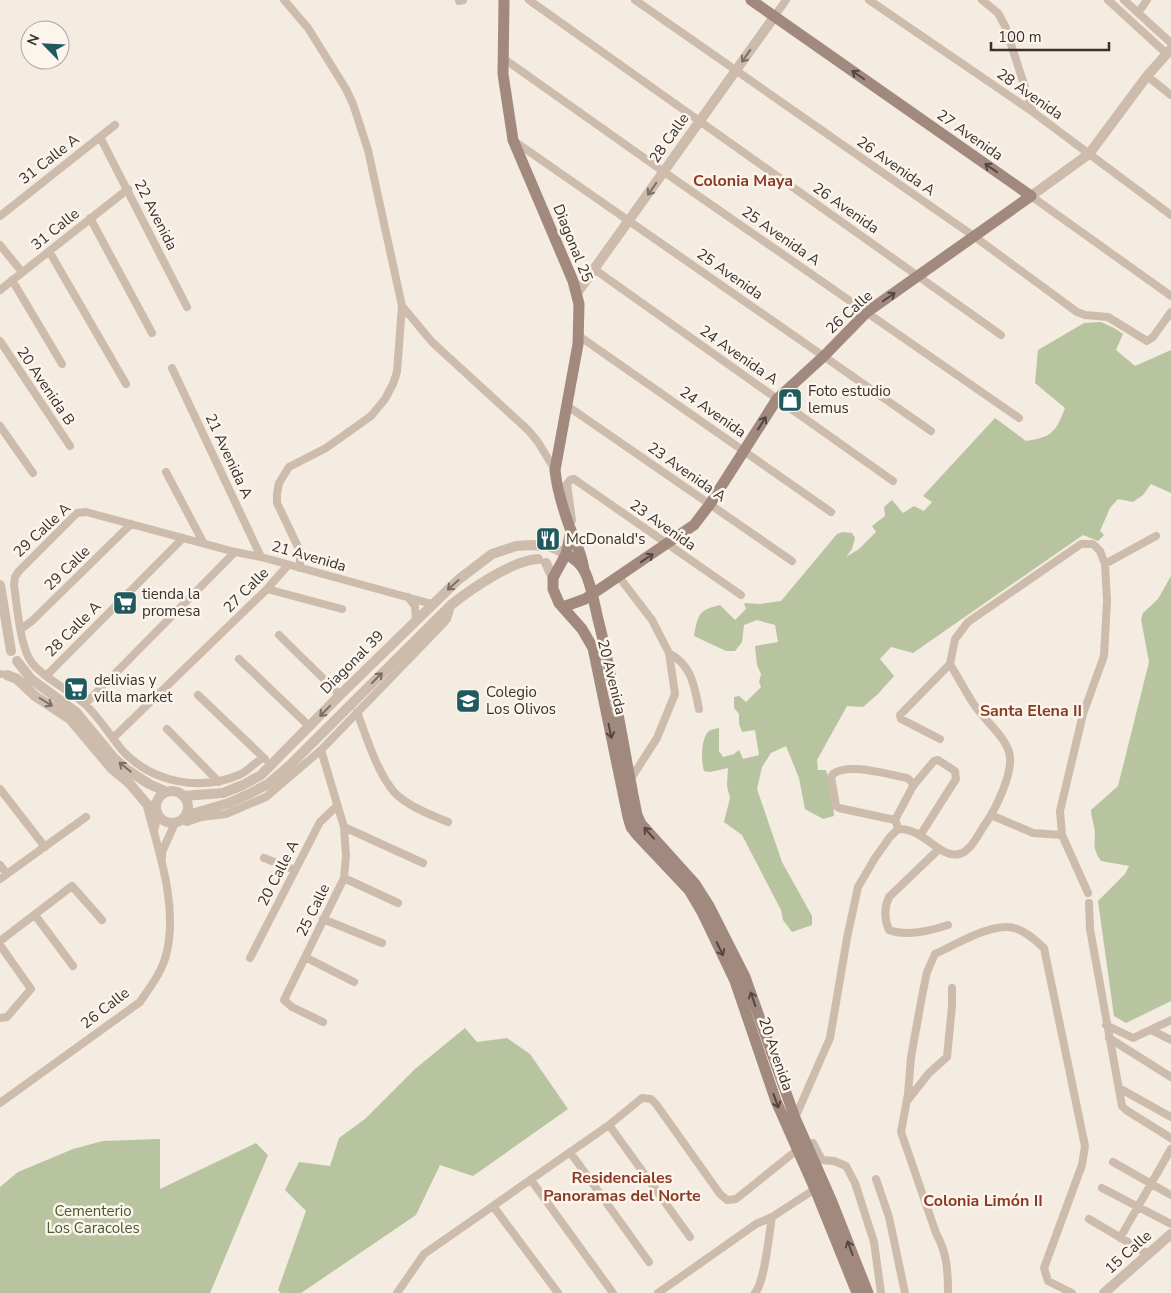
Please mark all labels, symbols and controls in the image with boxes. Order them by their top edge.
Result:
north arrow [20,20,70,70]
scale bar [991,20,1108,52]
text: 100 m [998,27,1042,47]
text: N [23,31,44,49]
one-way arrow [741,49,751,63]
street label: 28 Avenida [993,64,1067,124]
one-way arrow [851,70,865,80]
street label: 27 Avenida [933,105,1007,165]
street label: 28 Calle [645,109,693,167]
street label: 31 Calle A [15,129,83,189]
street label: 26 Avenida A [853,132,939,200]
one-way arrow [984,163,998,173]
district label: Colonia Maya [693,170,793,192]
street label: 22 Avenida [130,176,182,254]
street label: 26 Avenida [809,178,883,238]
one-way arrow [647,182,657,196]
street label: Diagonal 25 [548,201,598,285]
street label: 25 Avenida A [738,202,824,270]
street label: 31 Calle [27,203,83,255]
street label: 25 Avenida [693,244,767,304]
street label: 26 Calle [821,286,877,338]
one-way arrow [881,292,895,302]
street label: 24 Avenida A [696,321,782,389]
street label: 20 Avenida B [12,343,80,429]
place label: Foto estudio lemus [808,381,891,418]
street label: 24 Avenida [676,382,750,442]
shop icon: Foto estudio lemus [777,387,803,413]
street label: 21 Avenida A [201,410,257,502]
one-way arrow [757,417,767,431]
street label: 23 Avenida A [644,438,730,506]
street label: 23 Avenida [626,495,700,555]
street label: 29 Calle A [9,498,75,562]
restaurant icon: McDonald's [535,526,561,552]
place label: McDonald's [566,529,645,549]
street label: 21 Avenida [269,536,349,576]
street label: 29 Calle [40,541,94,595]
one-way arrow [640,553,654,563]
street label: 27 Calle [219,563,273,617]
one-way arrow [446,579,459,591]
place label: tienda la promesa [142,584,200,621]
supermarket icon: tienda la promesa [112,590,138,616]
street label: 28 Calle A [41,597,105,661]
street label: Diagonal 39 [316,626,388,698]
street label: 20 Avenida [593,637,631,717]
place label: delivias y villa market [94,670,173,707]
one-way arrow [371,672,383,684]
supermarket icon: delivias y villa market [63,676,89,702]
place label: Colegio Los Olivos [486,682,556,719]
school or university icon: Colegio Los Olivos [455,688,481,714]
one-way arrow [39,698,53,708]
district label: Santa Elena II [980,700,1082,722]
one-way arrow [319,705,331,717]
one-way arrow [606,723,615,739]
one-way arrow [119,762,132,773]
one-way arrow [643,827,654,840]
street label: 20 Calle A [253,837,303,909]
street label: 25 Calle [292,880,334,940]
one-way arrow [716,941,725,956]
street label: 26 Calle [77,983,133,1033]
one-way arrow [748,991,757,1007]
street label: 20 Avenida [754,1014,798,1094]
one-way arrow [772,1093,781,1108]
district label: Residenciales Panoramas del Norte [543,1167,701,1207]
district label: Colonia Limón II [923,1190,1043,1212]
park label: Cementerio Los Caracoles [46,1201,140,1238]
street label: 15 Calle [1100,1226,1156,1278]
one-way arrow [845,1240,854,1256]

